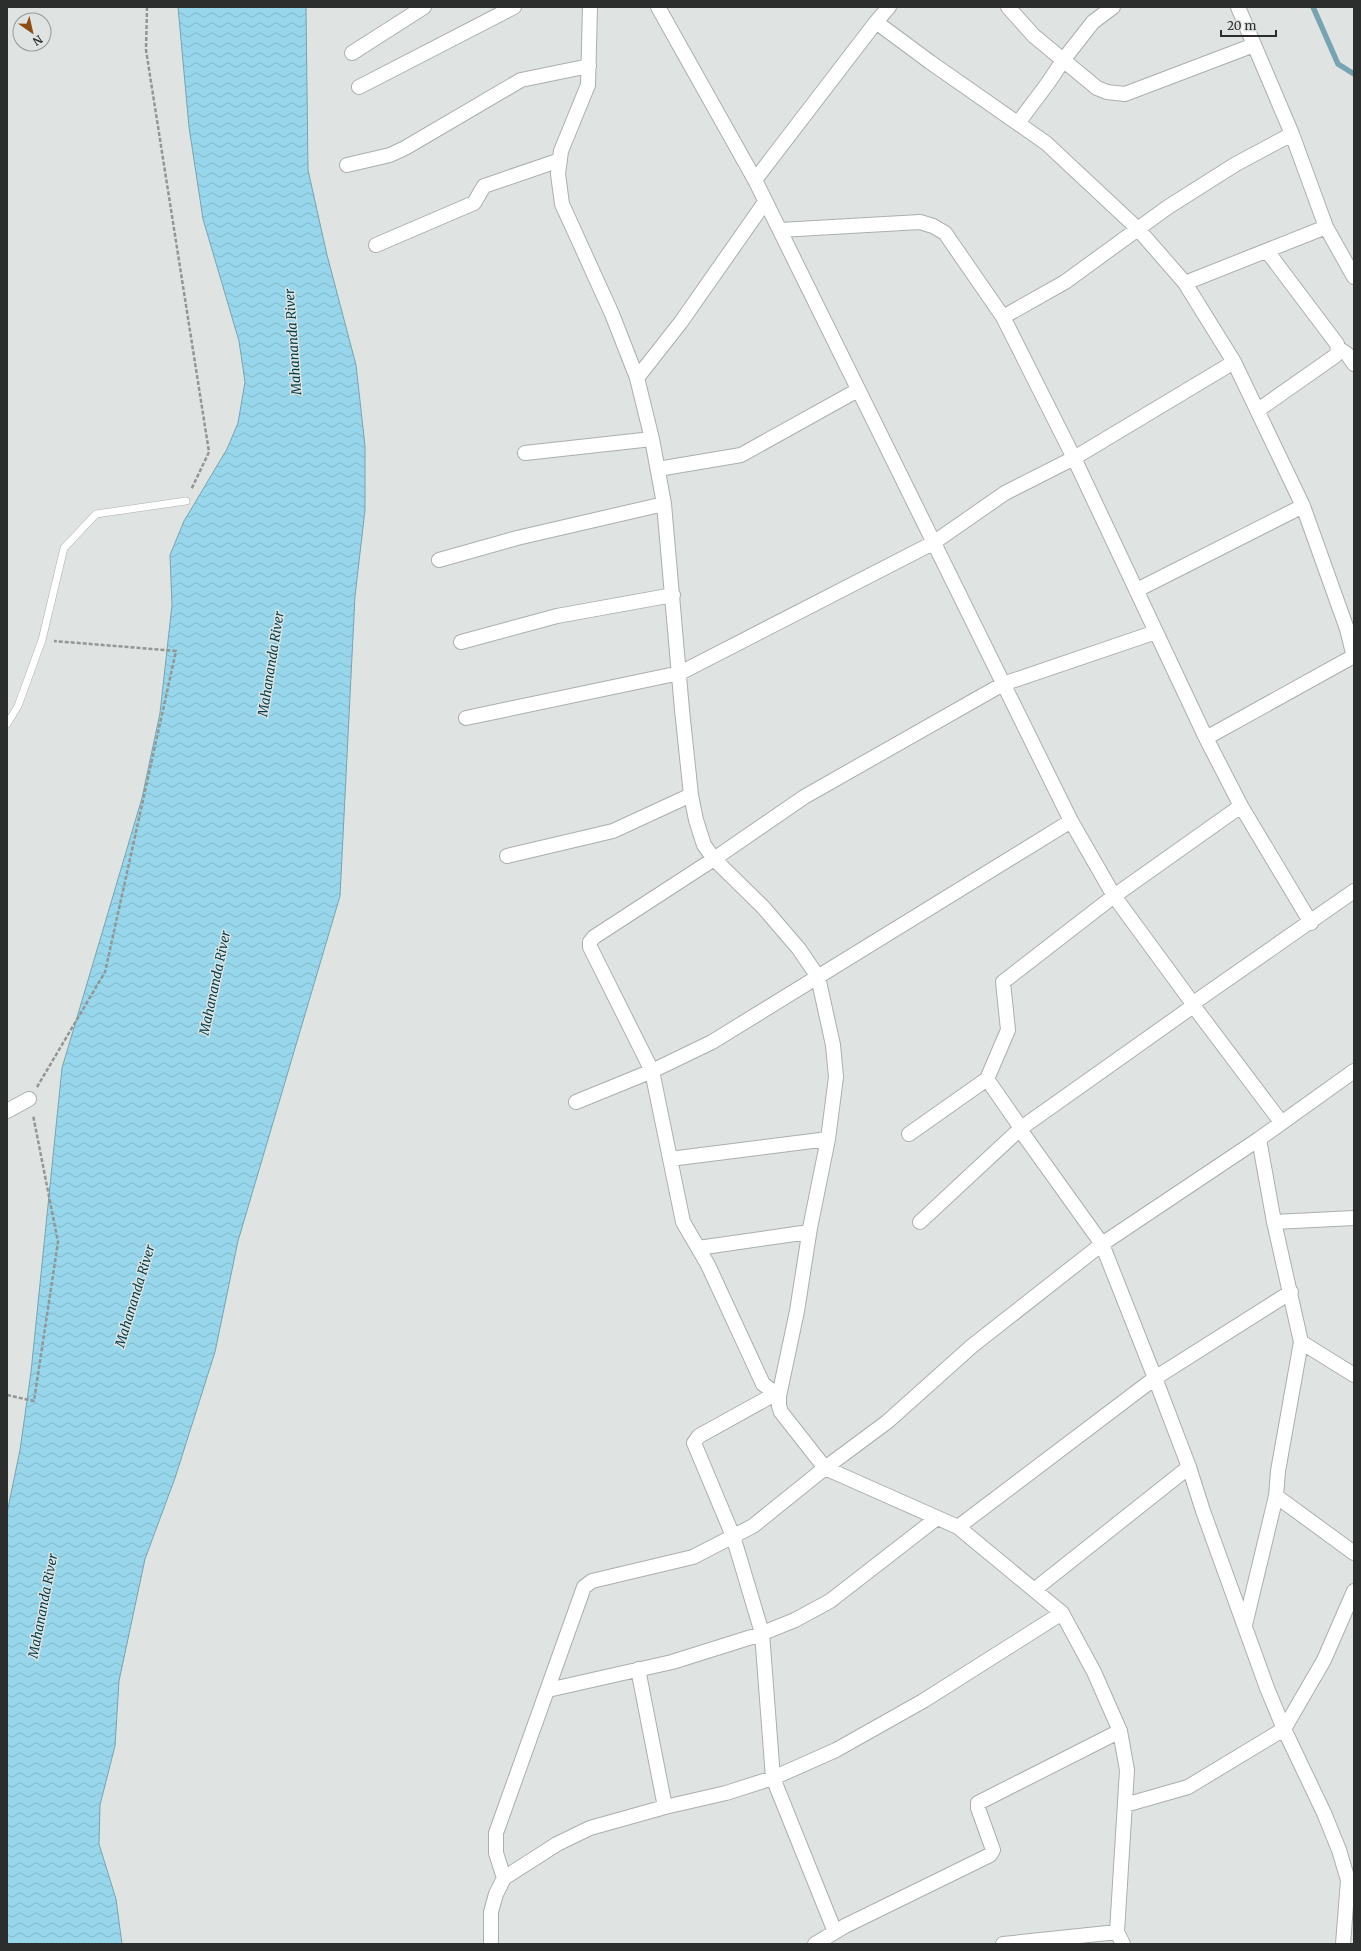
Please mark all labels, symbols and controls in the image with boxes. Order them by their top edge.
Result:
north arrow [12,12,52,52]
scale bar [1221,12,1276,38]
text: 20 m [1227,18,1256,33]
text: N [30,32,45,49]
water label: Mahananda River [281,288,305,397]
water label: Mahananda River [254,609,288,719]
water label: Mahananda River [195,928,235,1038]
water label: Mahananda River [111,1242,159,1350]
water label: Mahananda River [24,1551,62,1661]

